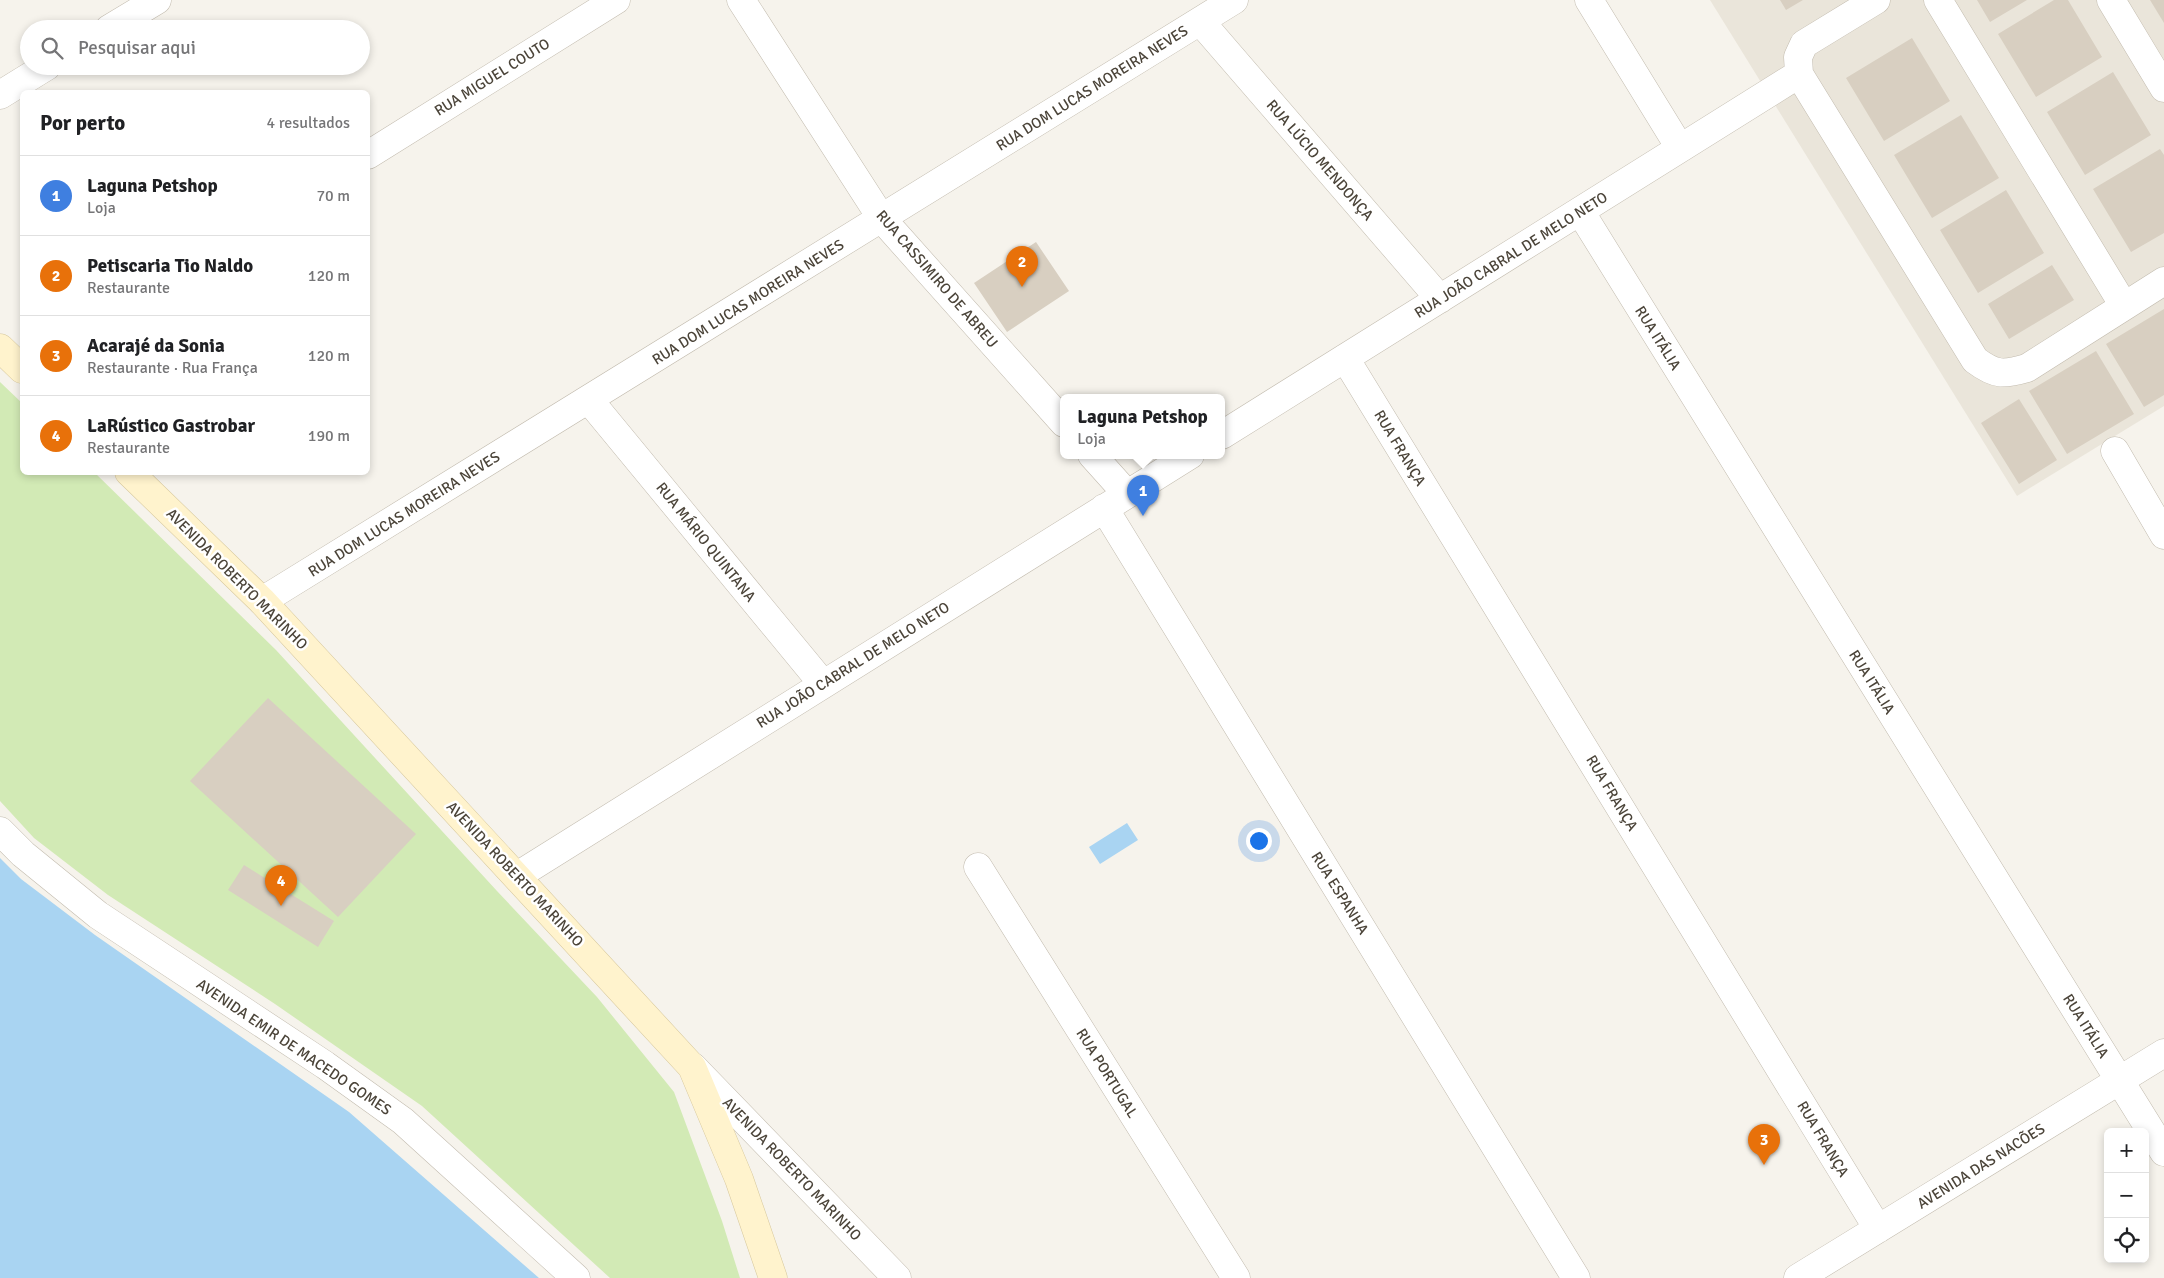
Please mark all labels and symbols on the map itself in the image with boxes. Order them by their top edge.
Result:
street label: RUA DOM LUCAS MOREIRA NEVES [993,21,1191,155]
street label: RUA MIGUEL COUTO [431,34,553,120]
street label: RUA LÚCIO MENDONÇA [1263,95,1378,224]
street label: RUA JOÃO CABRAL DE MELO NETO [1411,187,1611,322]
street label: RUA CASSIMIRO DE ABREU [872,207,1002,351]
street label: RUA DOM LUCAS MOREIRA NEVES [649,235,847,369]
pin: 2 [1006,246,1038,287]
street label: RUA ITÁLIA [1631,302,1686,373]
street label: RUA FRANÇA [1370,407,1430,489]
street label: RUA DOM LUCAS MOREIRA NEVES [305,447,503,581]
pin: 1 [1127,475,1159,516]
street label: RUA MÁRIO QUINTANA [652,478,760,605]
street label: AVENIDA ROBERTO MARINHO [163,505,311,653]
street label: RUA JOÃO CABRAL DE MELO NETO [753,597,953,732]
street label: RUA ITÁLIA [1845,646,1900,717]
street label: RUA FRANÇA [1582,752,1642,834]
street label: AVENIDA ROBERTO MARINHO [443,798,587,950]
your location [1246,828,1272,854]
street label: RUA ESPANHA [1307,848,1373,938]
pin: 4 [265,865,297,906]
street label: AVENIDA EMIR DE MACEDO GOMES [193,975,395,1119]
street label: RUA ITÁLIA [2059,990,2114,1061]
street label: RUA PORTUGAL [1072,1025,1142,1121]
street label: AVENIDA ROBERTO MARINHO [719,1094,865,1244]
street label: RUA FRANÇA [1793,1098,1853,1180]
street label: AVENIDA DAS NACÕES [1913,1119,2048,1213]
pin: 3 [1748,1124,1780,1165]

